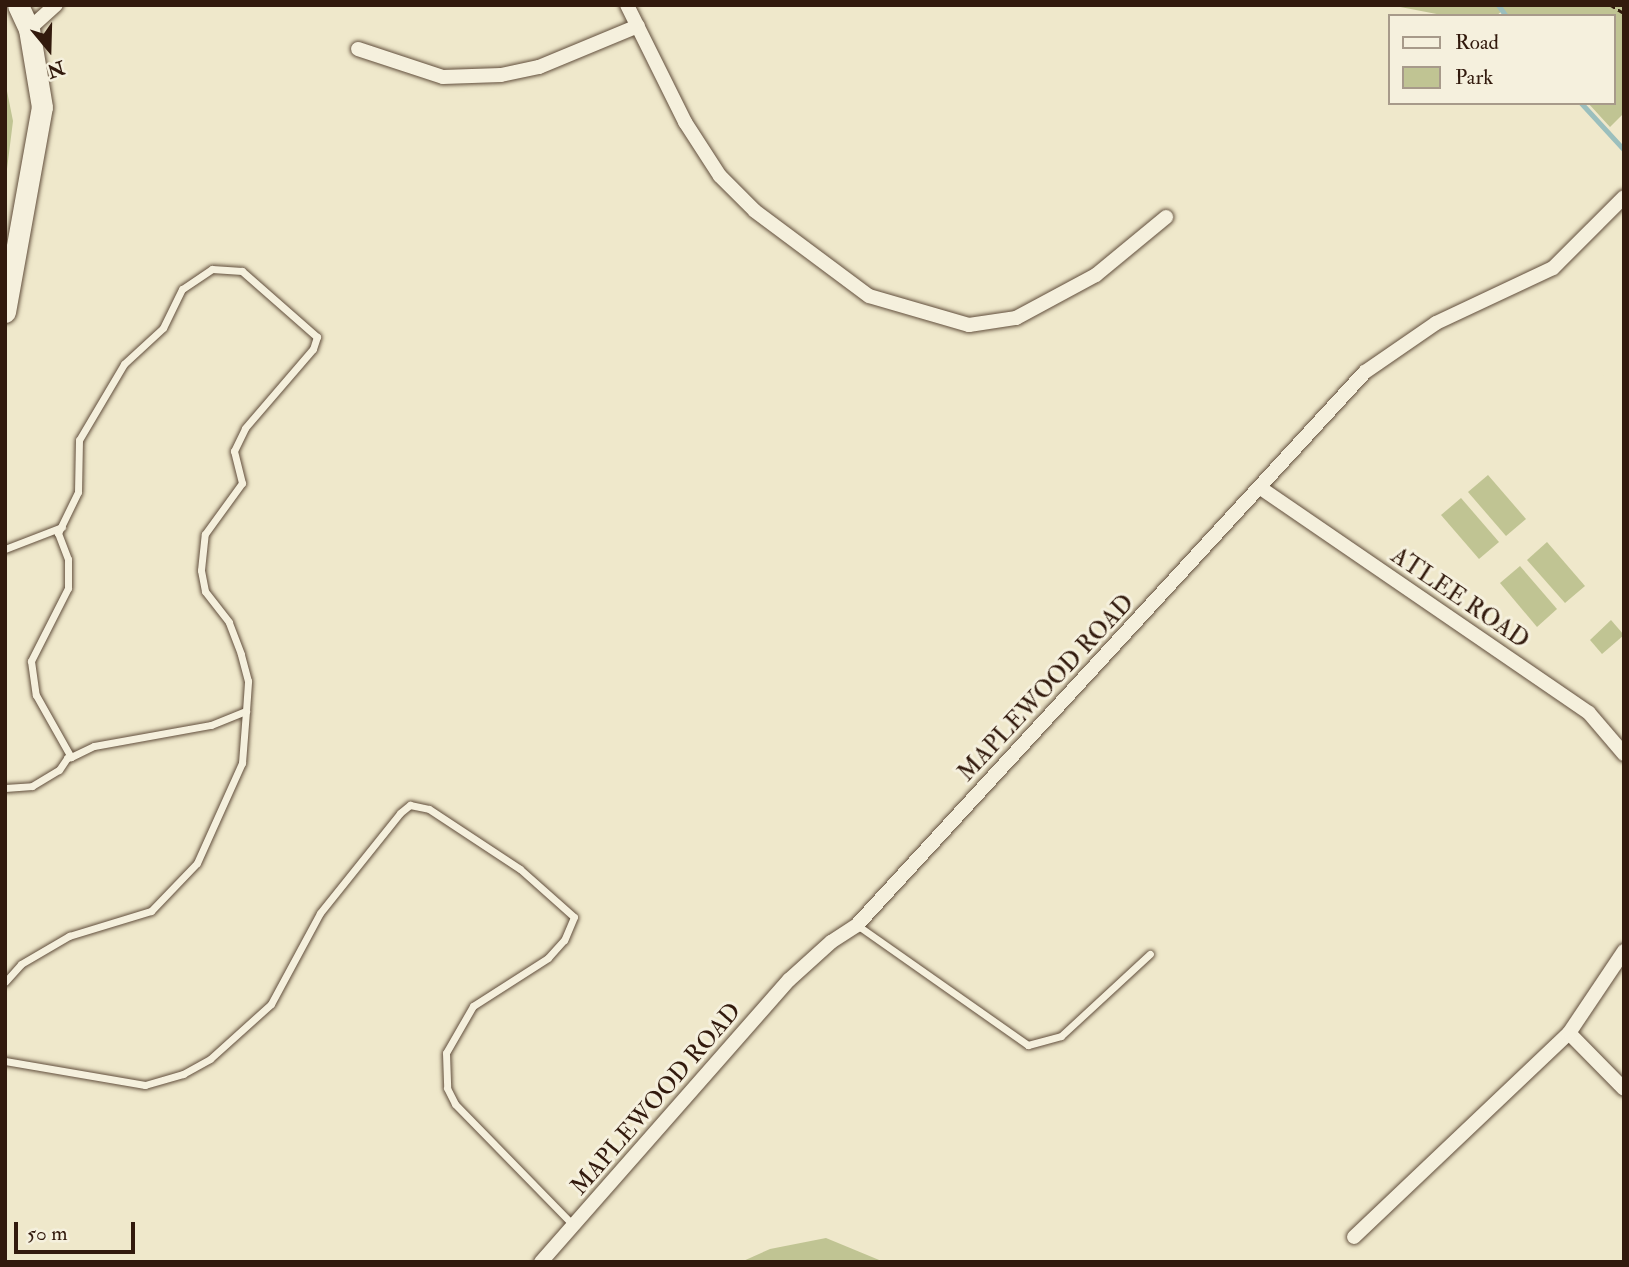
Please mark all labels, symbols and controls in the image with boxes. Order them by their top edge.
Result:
north arrow [14,14,84,84]
legend [1388,14,1615,105]
text: Road [1455,29,1499,56]
text: N [44,55,68,83]
text: Park [1455,64,1493,91]
street label: ATLEE ROAD [1386,541,1534,655]
street label: MAPLEWOOD ROAD [952,589,1140,787]
street label: MAPLEWOOD ROAD [565,997,747,1201]
scale bar [18,1208,138,1252]
text: 50 m [27,1220,68,1247]

